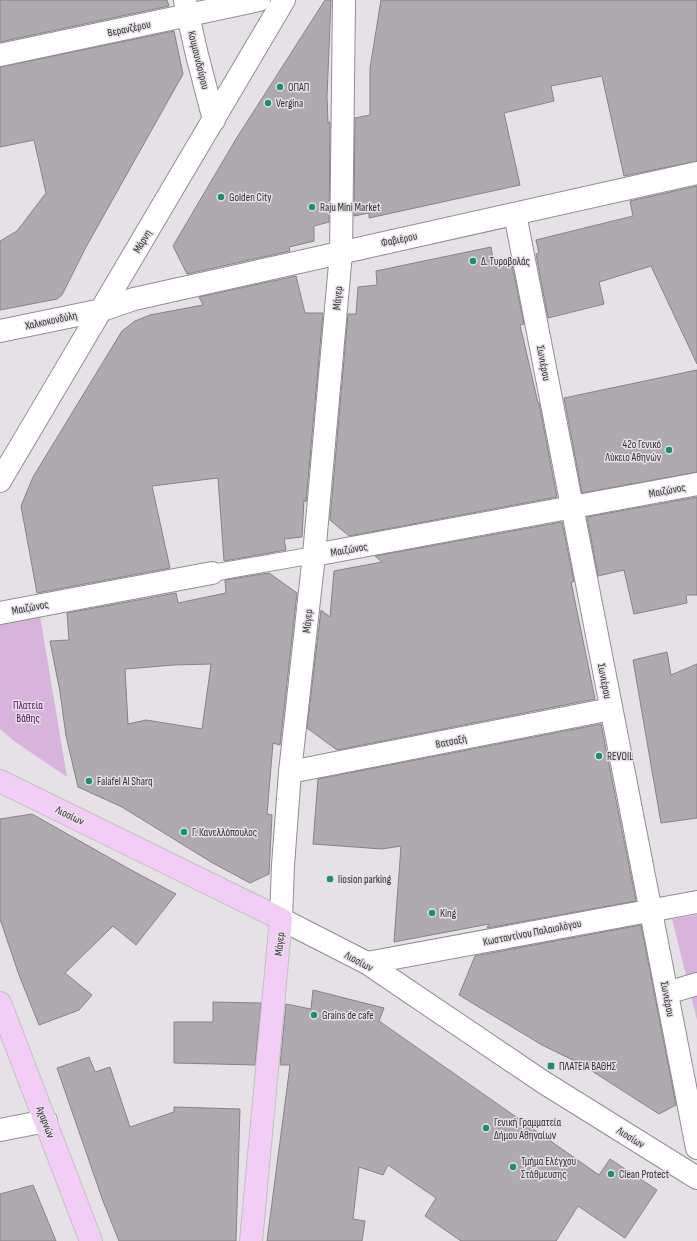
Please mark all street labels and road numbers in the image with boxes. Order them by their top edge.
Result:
street label: Βερανζέρου [106,17,152,39]
street label: Κουμουνδούρου [185,30,212,91]
street label: Μάρνη [130,227,155,255]
street label: Φαβιέρου [380,229,419,250]
street label: Μάγερ [330,286,345,311]
street label: Χαλκοκονδύλη [23,309,79,333]
street label: Σωνιέρου [534,344,553,382]
street label: Μαιζώνος [648,481,687,500]
street label: Μαιζώνος [330,540,369,559]
street label: Μαιζώνος [11,598,50,617]
street label: Μάγερ [300,608,315,634]
street label: Σωνιέρου [595,662,614,700]
street label: Βατσαξή [434,732,468,751]
street label: Λιοσίων [52,803,87,828]
street label: Κωσταντίνου Παλαιολόγου [482,917,583,948]
street label: Μάγερ [272,931,287,957]
street label: Λιοσίων [341,948,376,975]
street label: Σωνιέρου [658,980,677,1018]
street label: Αχαρνών [33,1104,58,1141]
street label: Λιοσίων [614,1123,648,1151]

